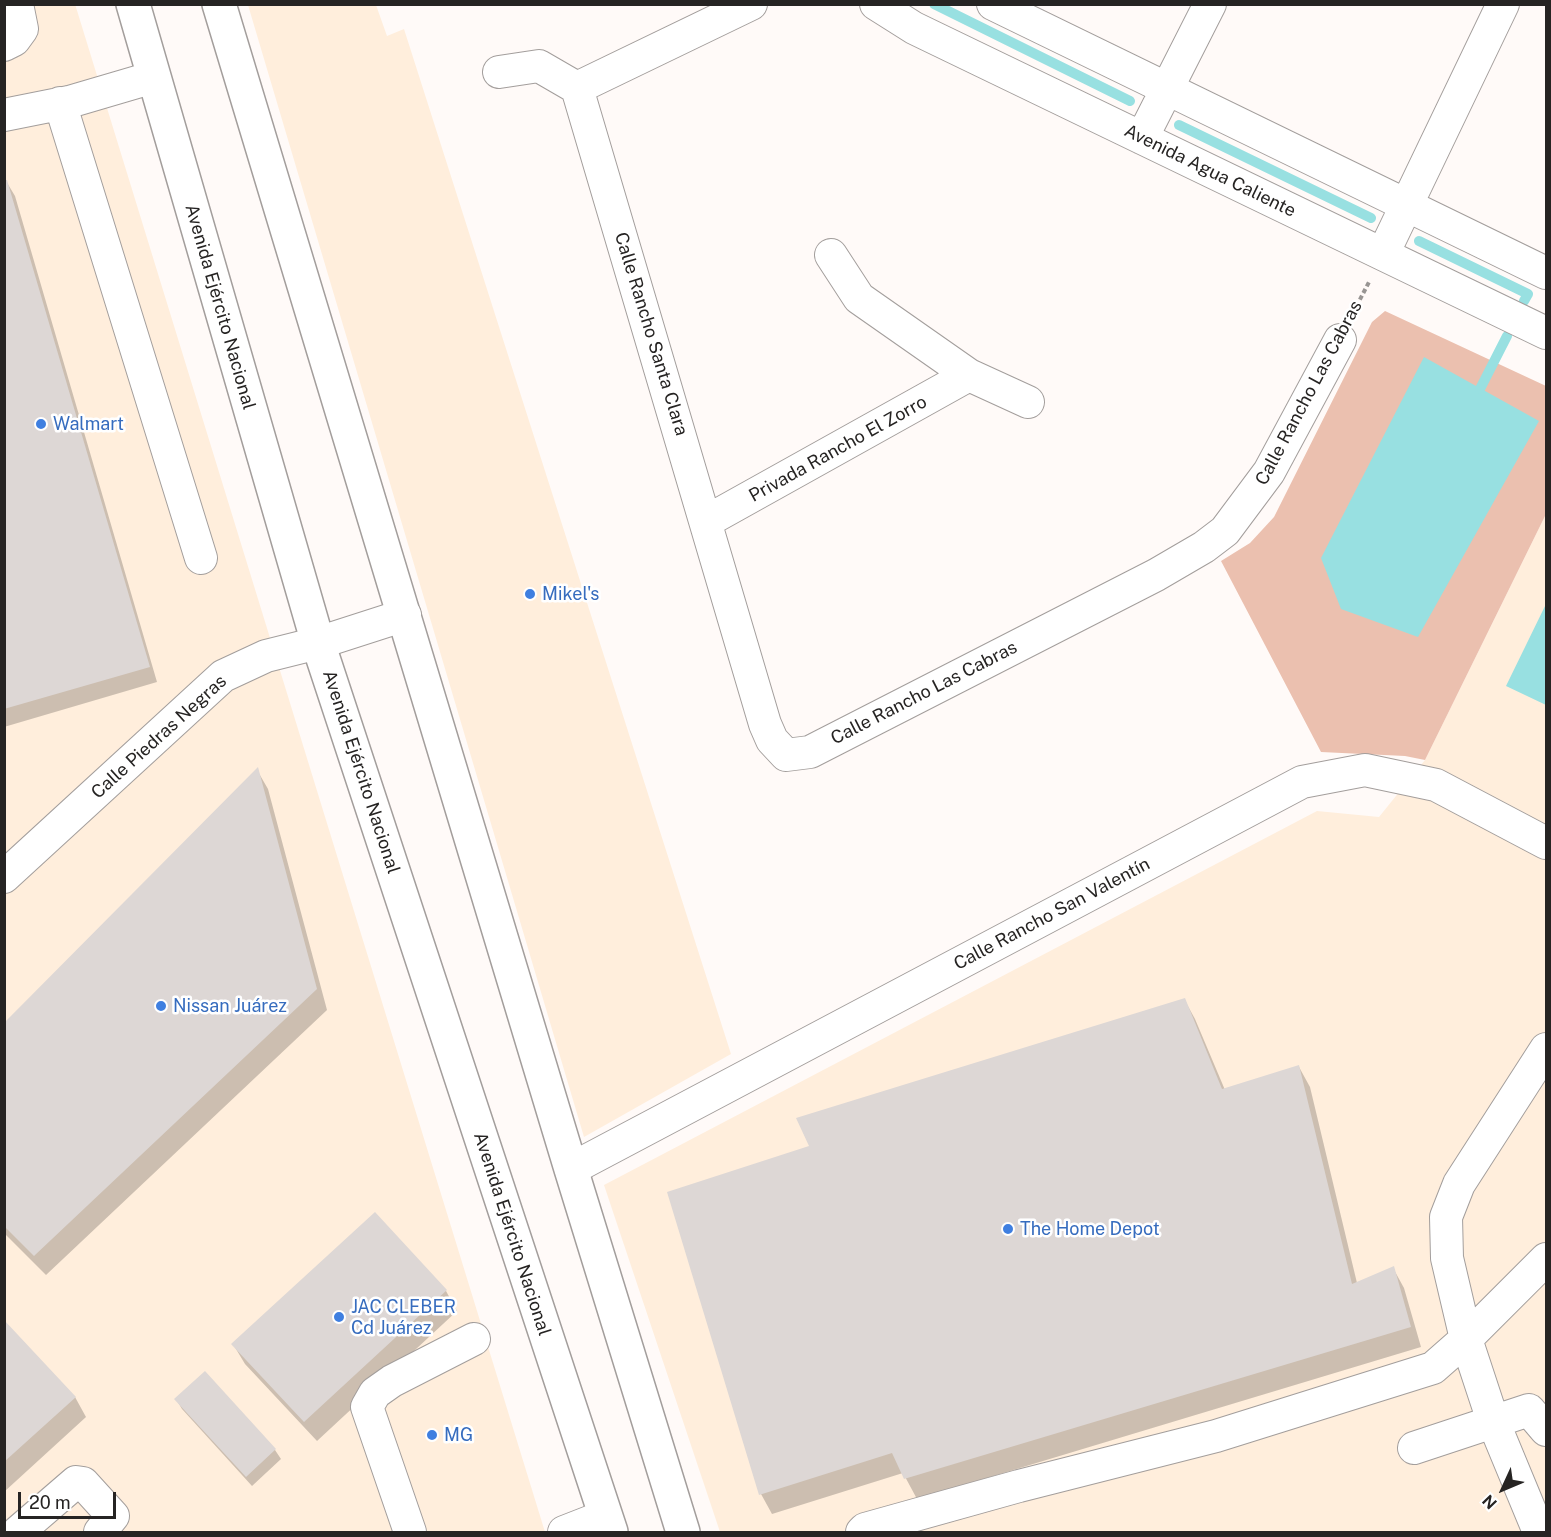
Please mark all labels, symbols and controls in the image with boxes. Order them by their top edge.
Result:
street label: Avenida Agua Caliente [1121,120,1299,222]
street label: Avenida Ejército Nacional [180,202,260,412]
street label: Calle Rancho Santa Clara [610,230,692,438]
street label: Calle Rancho Las Cabras [1251,297,1367,489]
street label: Privada Rancho El Zorro [745,391,931,507]
place label: Walmart [53,413,124,435]
marker: Walmart [34,417,48,431]
place label: Mikel's [542,583,599,605]
marker: Mikel's [523,587,537,601]
street label: Calle Rancho Las Cabras [827,637,1021,749]
street label: Avenida Ejército Nacional [318,668,404,876]
street label: Calle Piedras Negras [87,671,231,803]
street label: Calle Rancho San Valentín [950,853,1154,975]
place label: Nissan Juárez [173,995,287,1017]
marker: Nissan Juárez [154,999,168,1013]
street label: Avenida Ejército Nacional [469,1130,555,1338]
place label: The Home Depot [1020,1218,1160,1240]
marker: The Home Depot [1001,1222,1015,1236]
place label: JAC CLEBER Cd Juárez [351,1296,456,1338]
marker: JAC CLEBER Cd Juárez [332,1310,346,1324]
place label: MG [444,1424,473,1446]
marker: MG [425,1428,439,1442]
north arrow [1473,1459,1533,1519]
scale bar [21,1480,118,1518]
text: N [1479,1491,1501,1513]
text: 20 m [29,1492,71,1513]

